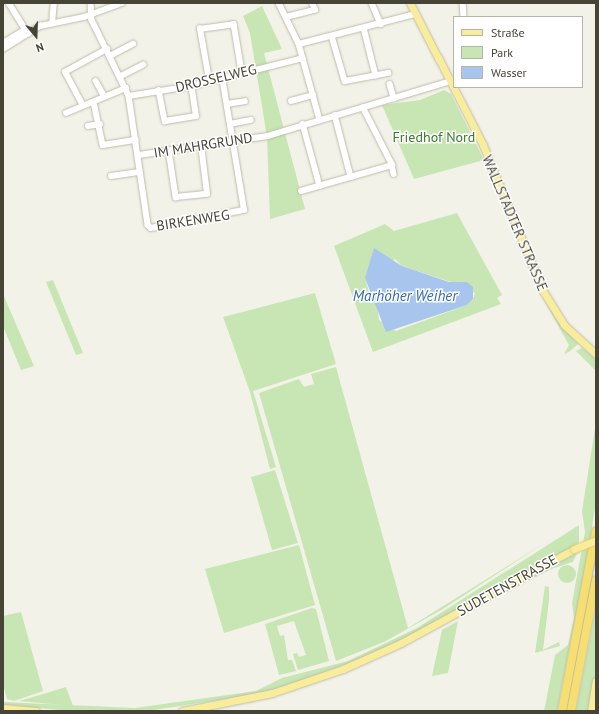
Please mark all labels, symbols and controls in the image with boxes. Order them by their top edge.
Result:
north arrow [16,16,56,56]
legend [453,16,583,88]
text: Straße [491,25,525,40]
text: N [34,40,46,55]
text: Park [491,45,513,60]
street label: DROSSELWEG [174,61,258,95]
text: Wasser [491,65,527,80]
street label: IM MAHRGRUND [152,129,254,161]
park label: Friedhof Nord [393,129,475,145]
street label: WALLSTADTER STRASSE [479,153,551,293]
street label: BIRKENWEG [155,206,231,234]
water label: Marhöher Weiher [353,287,457,305]
street label: SUDETENSTRASSE [454,551,560,619]

